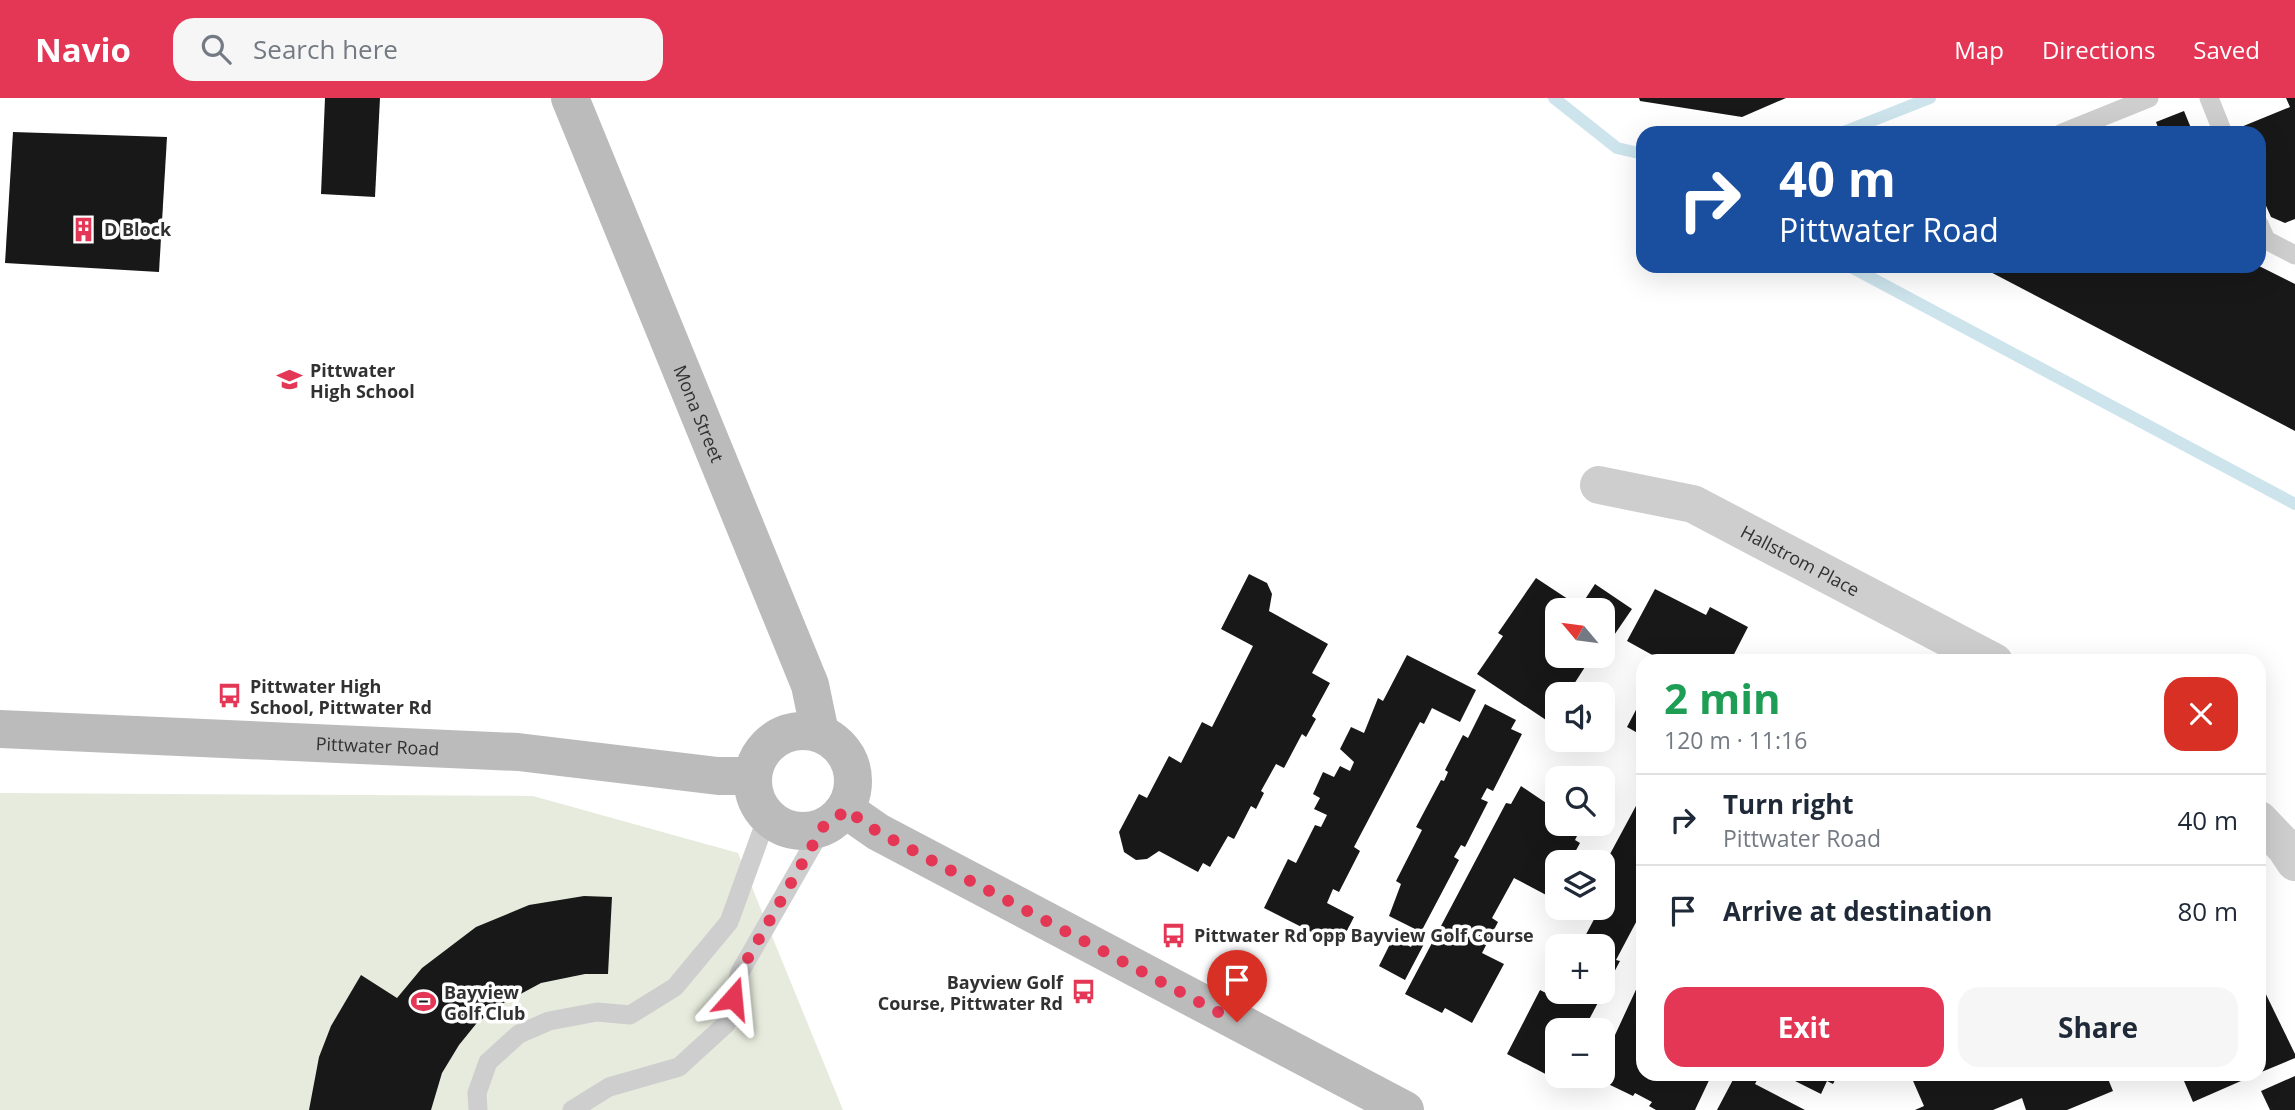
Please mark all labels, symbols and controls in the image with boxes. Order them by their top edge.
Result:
search box [173,18,663,81]
text: Navio [35,27,131,72]
icon: search [197,30,235,68]
text: Search here [253,31,398,67]
text: Map [1954,33,2004,66]
text: Directions [2042,33,2155,66]
text: Saved [2193,33,2260,66]
text: 40 m [1779,145,1896,211]
icon: right [1664,154,1755,245]
text: Pittwater Road [1779,208,1999,251]
building icon: D Block [70,215,98,243]
place label: D Block [104,217,172,241]
place label: Pittwater High School [310,358,415,403]
street label: Mona Street [668,361,730,466]
school or university icon: Pittwater High School [276,366,304,394]
street label: Hallstrom Place [1737,519,1864,601]
north arrow [1545,598,1615,668]
map controls [1545,598,1615,1088]
text: 2 min [1664,669,1781,726]
place label: Pittwater High School, Pittwater Rd [250,674,432,719]
button: close [2164,677,2238,751]
bus stop icon: Pittwater High School, Pittwater Rd [216,682,244,710]
button: sound [1545,682,1615,752]
text: 120 m · 11:16 [1664,724,1807,756]
street label: Pittwater Road [315,731,440,760]
button: search [1545,766,1615,836]
text: Turn right [1723,786,1854,822]
icon: right [1664,801,1702,839]
text: 40 m [2177,802,2238,838]
text: Pittwater Road [1723,822,1881,854]
button: layers [1545,850,1615,920]
icon: arrive [1664,892,1702,930]
text: Arrive at destination [1723,893,1992,929]
text: 80 m [2177,893,2238,929]
bus stop icon: Pittwater Rd opp Bayview Golf Course [1160,921,1188,949]
place label: Pittwater Rd opp Bayview Golf Course [1194,923,1534,947]
button: + [1545,934,1615,1004]
pin [1207,950,1267,1022]
position arrow [696,961,770,1035]
icon: arrive [1218,961,1256,999]
place label: Bayview Golf Course, Pittwater Rd [878,970,1064,1015]
bus stop icon: Bayview Golf Course, Pittwater Rd [1069,978,1097,1006]
place label: Bayview Golf Club [444,980,526,1025]
button: Exit [1664,987,1944,1067]
button: Share [1958,987,2238,1067]
sports icon: Bayview Golf Club [410,988,438,1016]
button: − [1545,1018,1615,1088]

